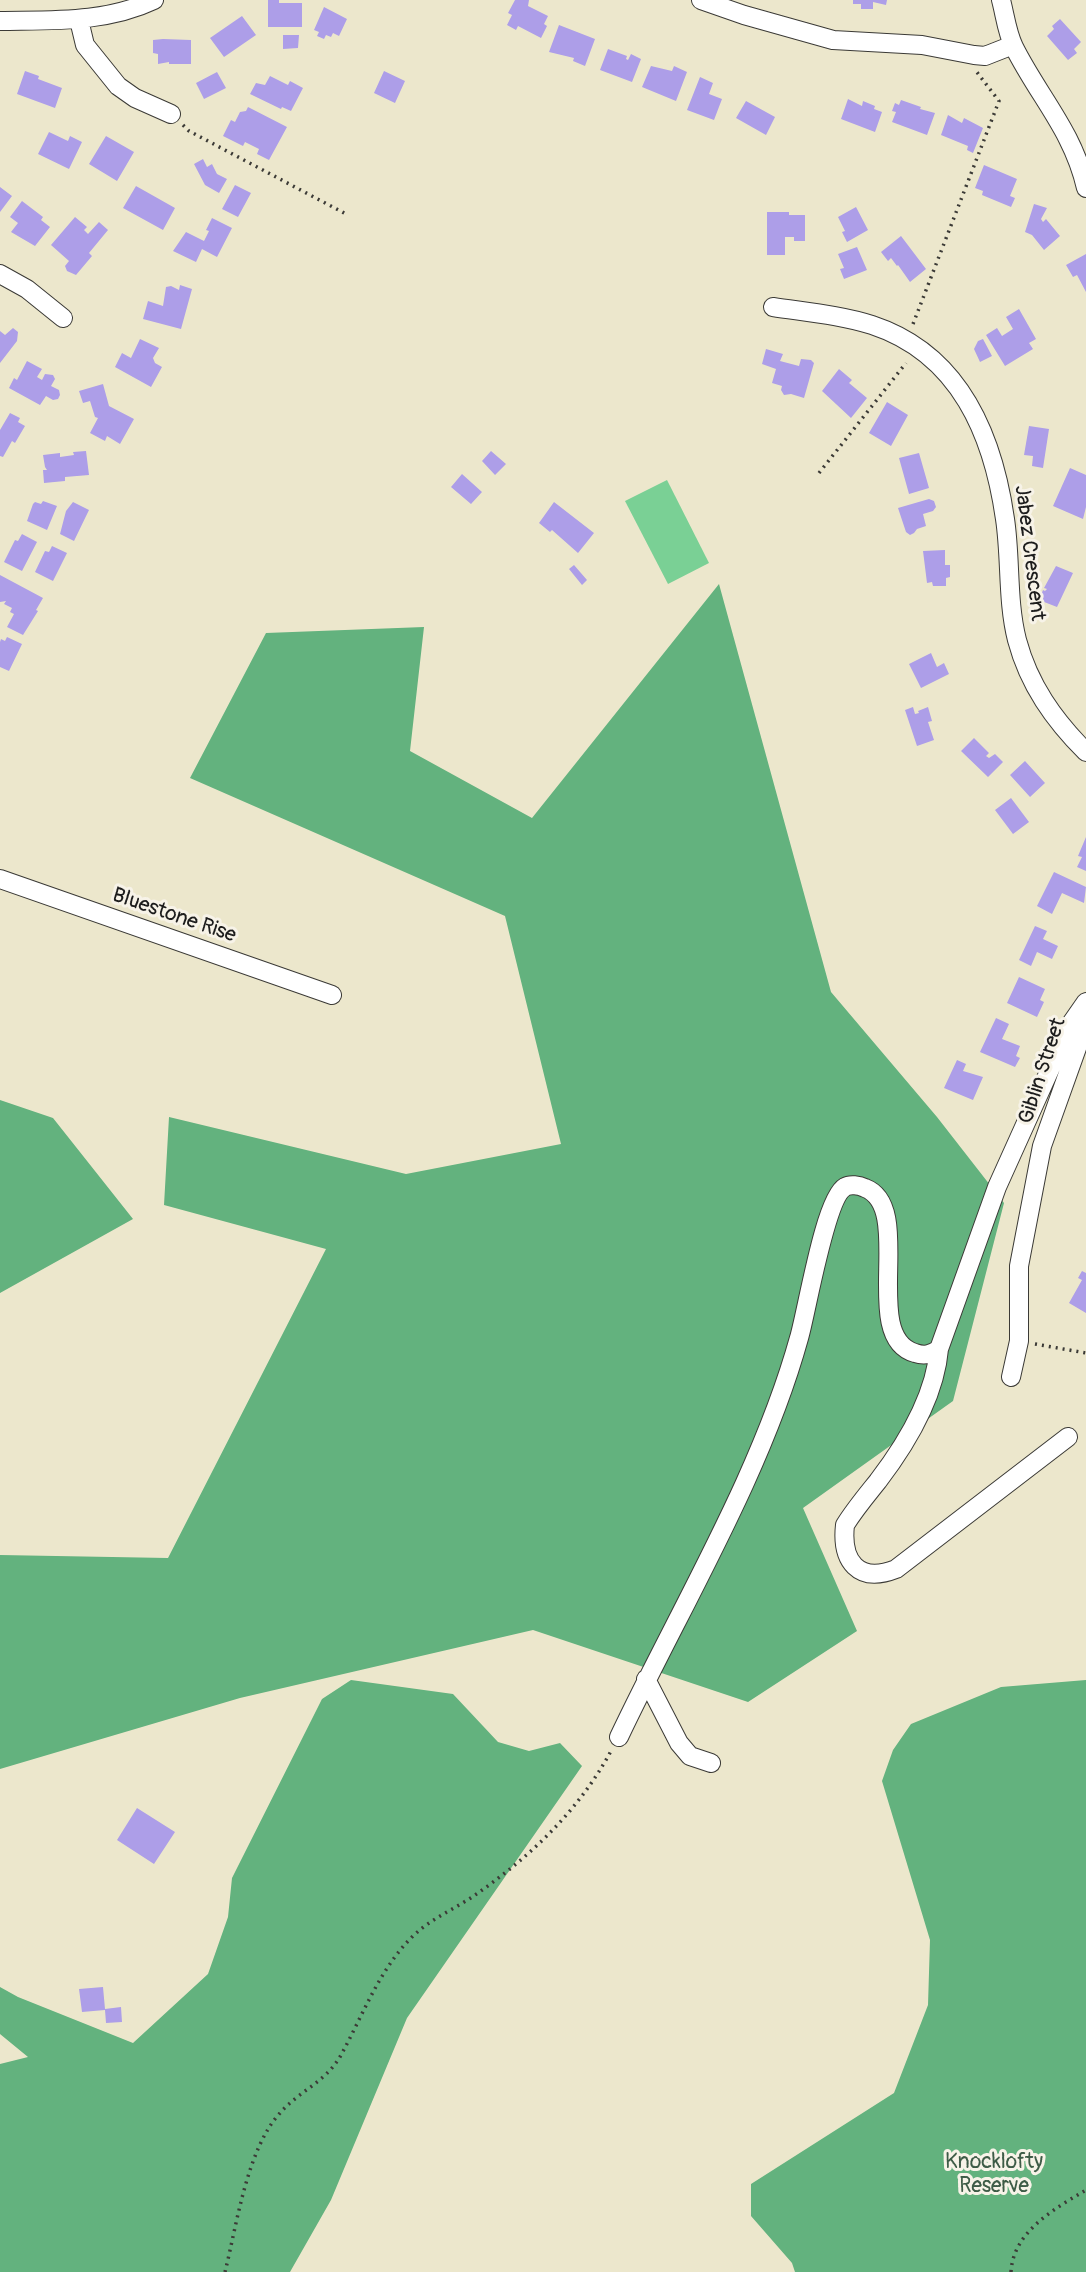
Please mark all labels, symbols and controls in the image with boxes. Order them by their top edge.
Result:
street label: Jabez Crescent [1008,484,1050,622]
street label: Bluestone Rise [109,883,239,949]
street label: Giblin Street [1014,1015,1072,1127]
park label: Knocklofty Reserve [945,2150,1043,2200]

